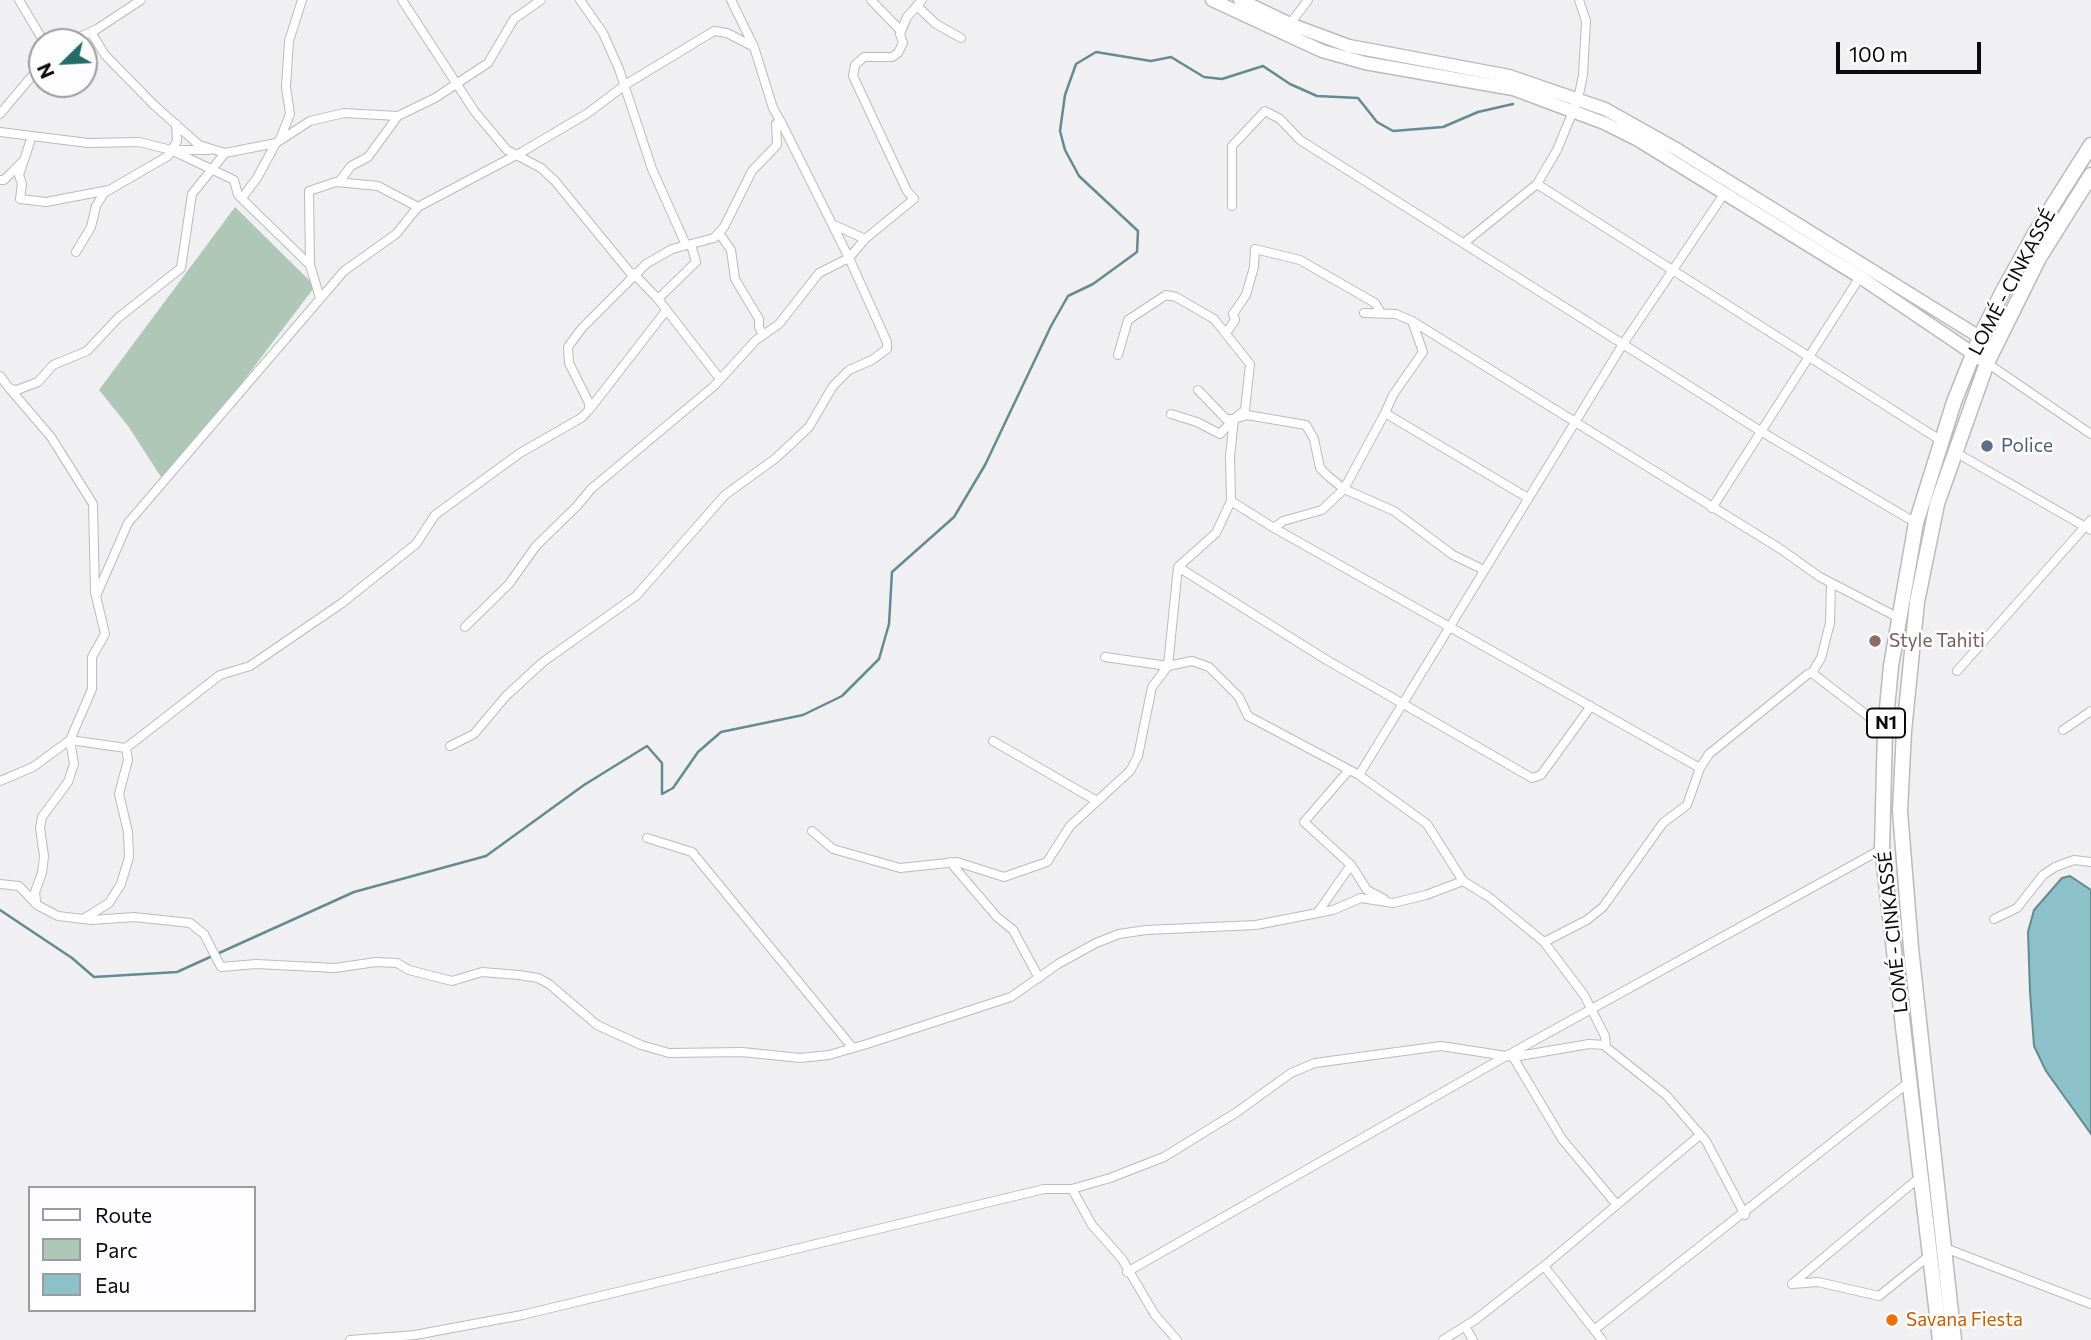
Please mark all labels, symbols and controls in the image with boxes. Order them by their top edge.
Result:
north arrow [28,28,98,98]
scale bar [1839,28,1984,72]
text: 100 m [1849,41,1908,66]
text: N [32,60,59,82]
street label: LOMÉ - CINKASSÉ [1964,205,2060,359]
place label: Police [2001,435,2053,457]
marker: Police [1979,438,1995,454]
place label: Style Tahiti [1889,630,1985,652]
marker: Style Tahiti [1867,633,1883,649]
road number: N1 [1867,708,1905,738]
street label: LOMÉ - CINKASSÉ [1873,850,1913,1014]
legend [28,1186,256,1312]
text: Route [95,1202,152,1227]
text: Parc [95,1237,138,1262]
text: Eau [95,1272,130,1297]
place label: Savana Fiesta [1906,1309,2023,1331]
marker: Savana Fiesta [1884,1312,1900,1328]

